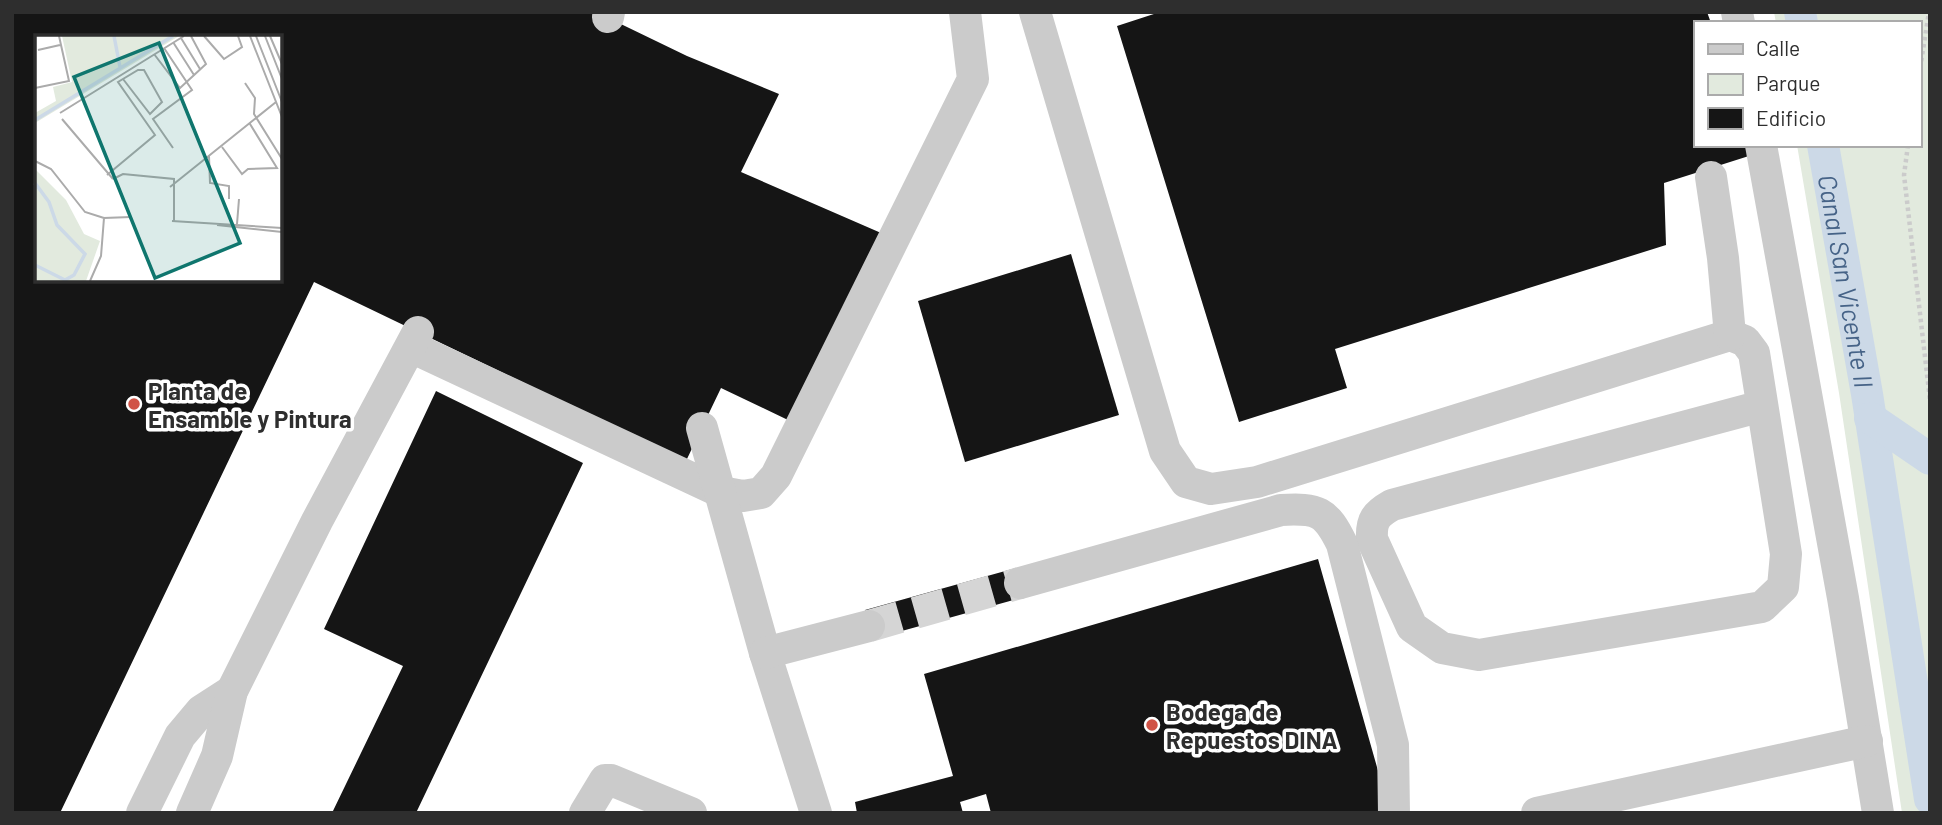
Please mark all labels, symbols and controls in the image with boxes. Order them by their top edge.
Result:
legend [1694,21,1921,147]
inset map [35,35,282,282]
text: Calle [1756,35,1800,60]
text: Parque [1756,70,1821,95]
text: Edificio [1756,105,1826,130]
water label: Canal San Vicente II [1813,172,1881,390]
place label: Planta de Ensamble y Pintura [148,376,352,433]
marker: Planta de Ensamble y Pintura [126,396,142,412]
place label: Bodega de Repuestos DINA [1166,697,1338,754]
marker: Bodega de Repuestos DINA [1144,717,1160,733]

